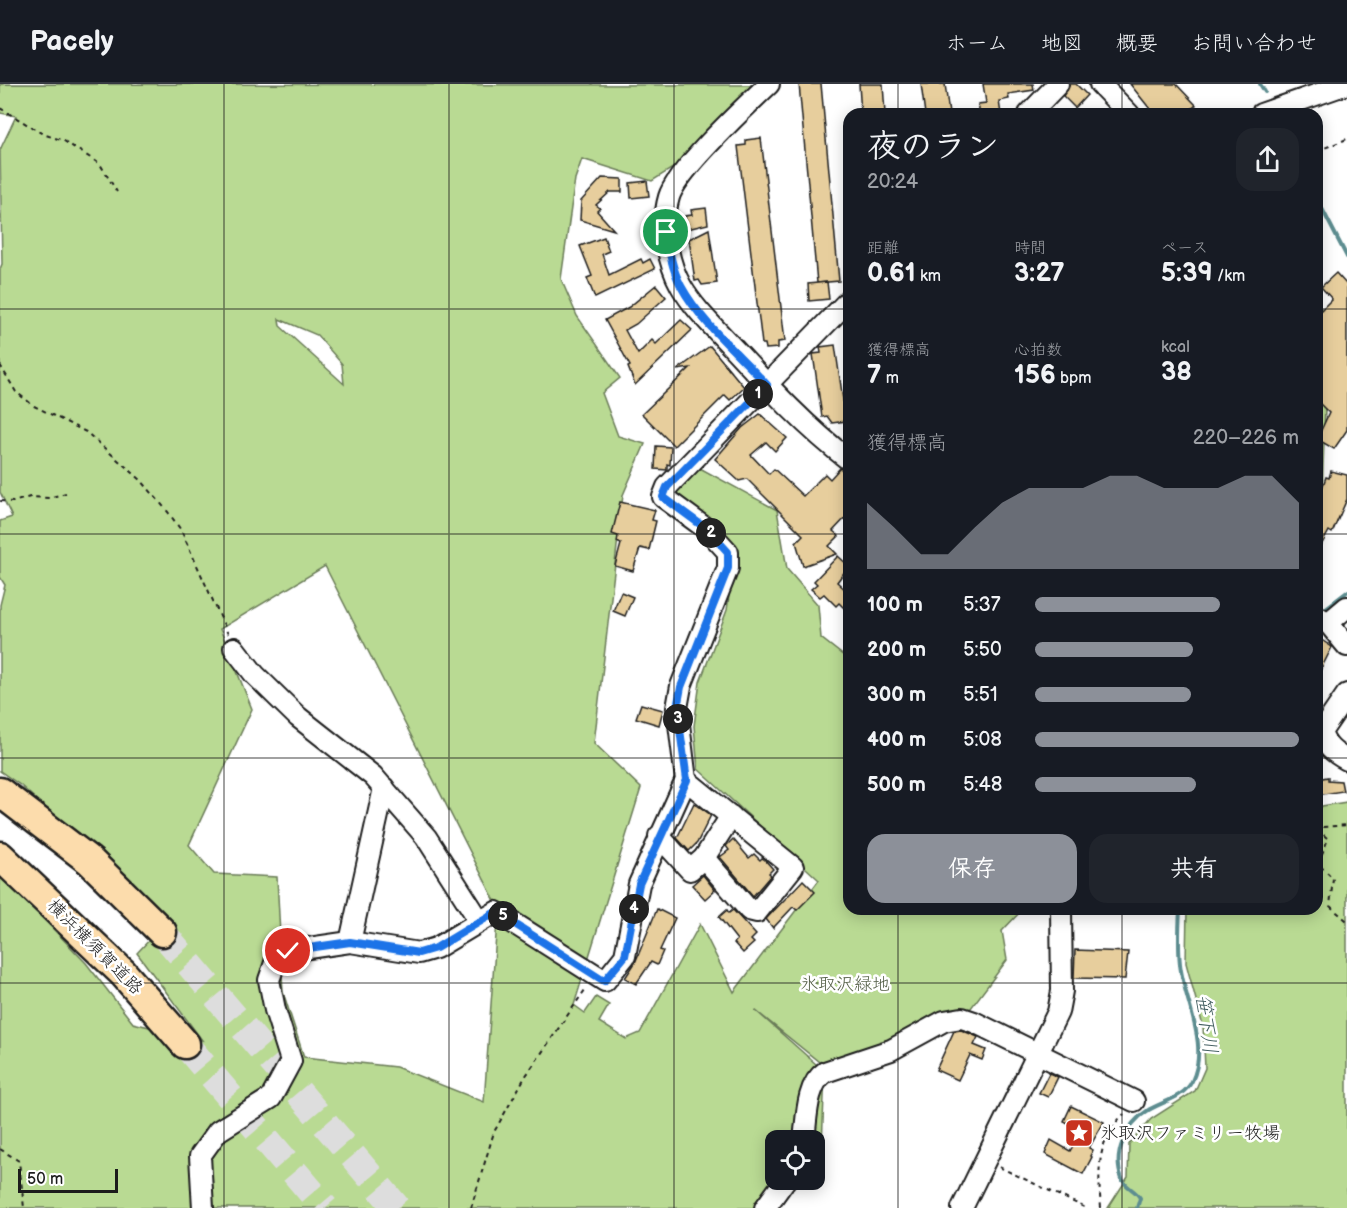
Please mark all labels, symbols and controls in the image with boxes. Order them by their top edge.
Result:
text: Pacely [30,25,114,58]
text: ホーム [946,31,1008,56]
text: 地図 [1041,31,1083,56]
text: 概要 [1116,31,1158,56]
text: お問い合わせ [1191,31,1317,56]
text: 夜のラン [867,127,999,167]
button: share [1236,128,1299,191]
text: 20:24 [867,170,918,194]
pin [640,206,691,257]
icon: arrive [649,215,682,248]
text: 距離 [867,239,899,258]
text: 時間 [1014,239,1046,258]
text: ペース [1161,239,1208,258]
text: 0.61 [867,258,916,289]
text: 3:27 [1014,258,1065,289]
text: 5:39 [1161,258,1213,289]
text: km [916,267,941,286]
text: /km [1213,267,1245,286]
text: kcal [1161,338,1190,357]
text: 獲得標高 [867,341,931,360]
text: 心拍数 [1014,341,1062,360]
text: 38 [1161,357,1192,388]
text: 7 [867,360,881,391]
text: 156 [1014,360,1056,391]
text: m [881,369,899,388]
text: bpm [1056,369,1092,388]
pin: 1 [743,379,773,409]
text: 1 [755,384,761,403]
text: 220–226 m [1193,426,1299,450]
text: 獲得標高 [867,431,947,455]
pin: 2 [696,518,726,548]
text: 2 [706,523,716,542]
text: 100 m [867,593,923,617]
text: 5:37 [963,593,1001,617]
text: 200 m [867,638,926,662]
text: 5:50 [963,638,1002,662]
text: 300 m [867,683,926,707]
text: 5:51 [963,683,998,707]
pin: 3 [663,704,693,734]
text: 3 [673,709,683,728]
text: 400 m [867,728,926,752]
text: 5:08 [963,728,1002,752]
text: 500 m [867,773,926,797]
text: 5:48 [963,773,1002,797]
button: 保存 [867,834,1077,903]
button: 共有 [1089,834,1299,903]
pin: 4 [619,894,649,924]
street label: 横浜横須賀道路 [43,895,147,999]
text: 4 [629,899,639,918]
pin: 5 [488,901,518,931]
text: 5 [498,906,508,925]
pin [262,925,313,976]
icon: check [271,934,304,967]
park label: 氷取沢緑地 [800,974,890,995]
water label: 笹下川 [1190,993,1222,1055]
place icon: 氷取沢ファミリー牧場 [1063,1117,1095,1149]
place label: 氷取沢ファミリー牧場 [1100,1123,1280,1144]
map controls [765,1130,825,1190]
button: locate [765,1130,825,1190]
scale bar [18,1166,118,1194]
text: 50 m [27,1170,63,1189]

